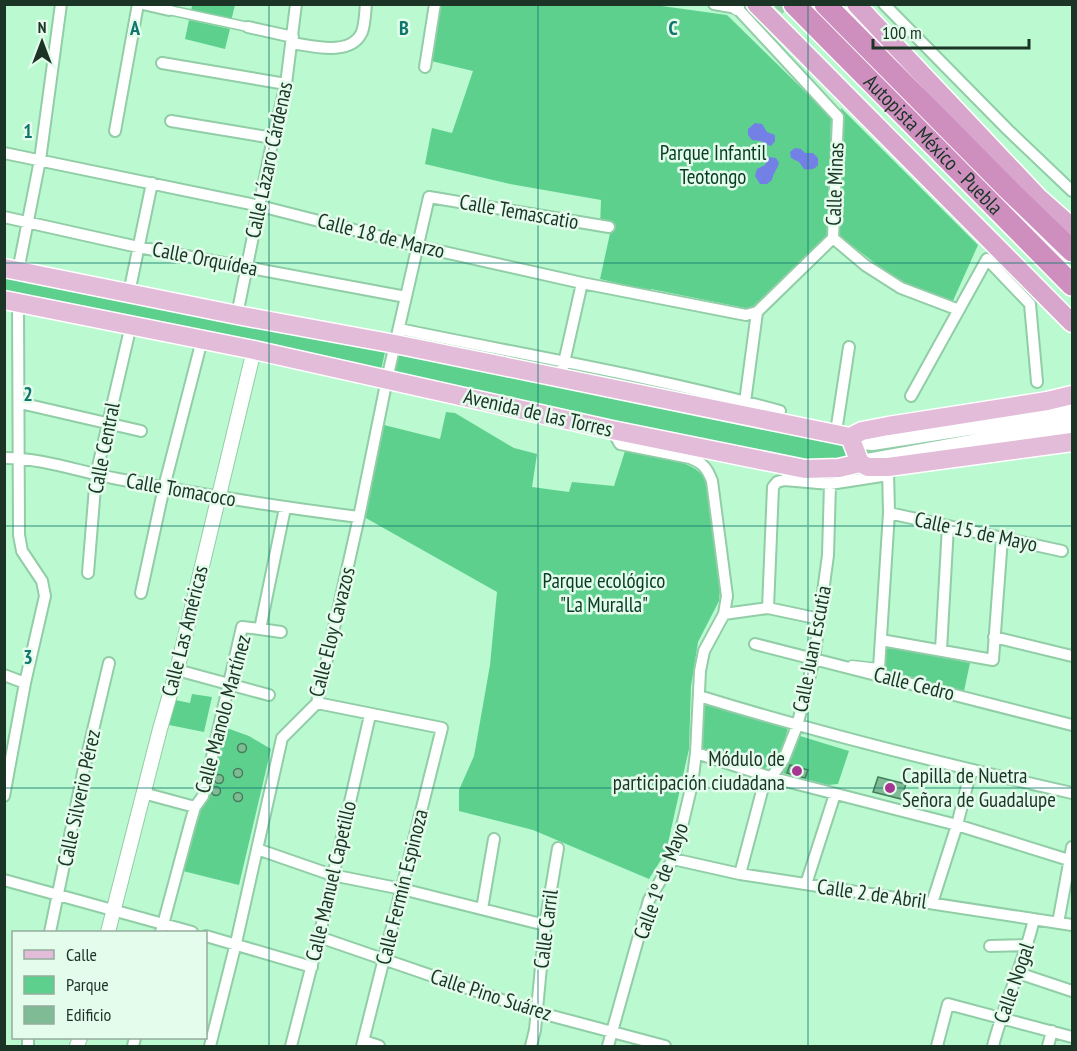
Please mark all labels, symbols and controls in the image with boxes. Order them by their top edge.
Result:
north arrow [12,12,72,72]
scale bar [873,12,1029,50]
text: A [129,15,141,41]
text: B [399,15,409,41]
text: C [668,15,678,41]
text: N [38,17,46,37]
text: 100 m [882,21,922,44]
street label: Autopista México - Puebla [858,68,1009,220]
street label: Calle Lázaro Cárdenas [239,79,298,241]
text: 1 [23,118,33,144]
park label: Parque Infantil Teotongo [660,139,766,190]
street label: Calle Minas [820,142,849,226]
street label: Calle Temascatio [457,188,581,235]
street label: Calle 18 de Marzo [315,207,448,264]
street label: Calle Orquídea [150,235,260,282]
text: 2 [23,381,33,407]
street label: Avenida de las Torres [461,382,615,443]
street label: Calle Central [81,400,126,496]
street label: Calle Tomacoco [124,467,238,512]
street label: Calle 15 de Mayo [912,505,1040,558]
street label: Calle Las Américas [155,563,214,699]
street label: Calle Eloy Cavazos [302,564,361,700]
park label: Parque ecológico "La Muralla" [543,567,665,618]
street label: Calle Juan Escutia [786,583,837,714]
street label: Calle Manolo Martínez [188,632,257,796]
text: 3 [23,644,33,670]
street label: Calle Cedro [871,660,957,707]
street label: Calle Silverio Pérez [51,727,106,869]
place label: Módulo de participación ciudadana [613,745,785,796]
place label: Capilla de Nuetra Señora de Guadalupe [902,762,1056,813]
marker: Módulo de participación ciudadana [790,764,804,778]
marker: Capilla de Nuetra Señora de Guadalupe [883,781,897,795]
street label: Calle Manuel Capetillo [299,798,362,964]
street label: Calle Fermín Espinoza [369,806,434,968]
street label: Calle 1º de Mayo [627,819,694,943]
street label: Calle 2 de Abril [815,872,929,915]
street label: Calle Carril [527,888,564,970]
legend [12,931,207,1039]
street label: Calle Nogal [987,939,1040,1027]
text: Calle [66,943,97,966]
street label: Calle Pino Suárez [427,962,555,1027]
text: Parque [66,973,109,996]
text: Edificio [66,1003,112,1026]

